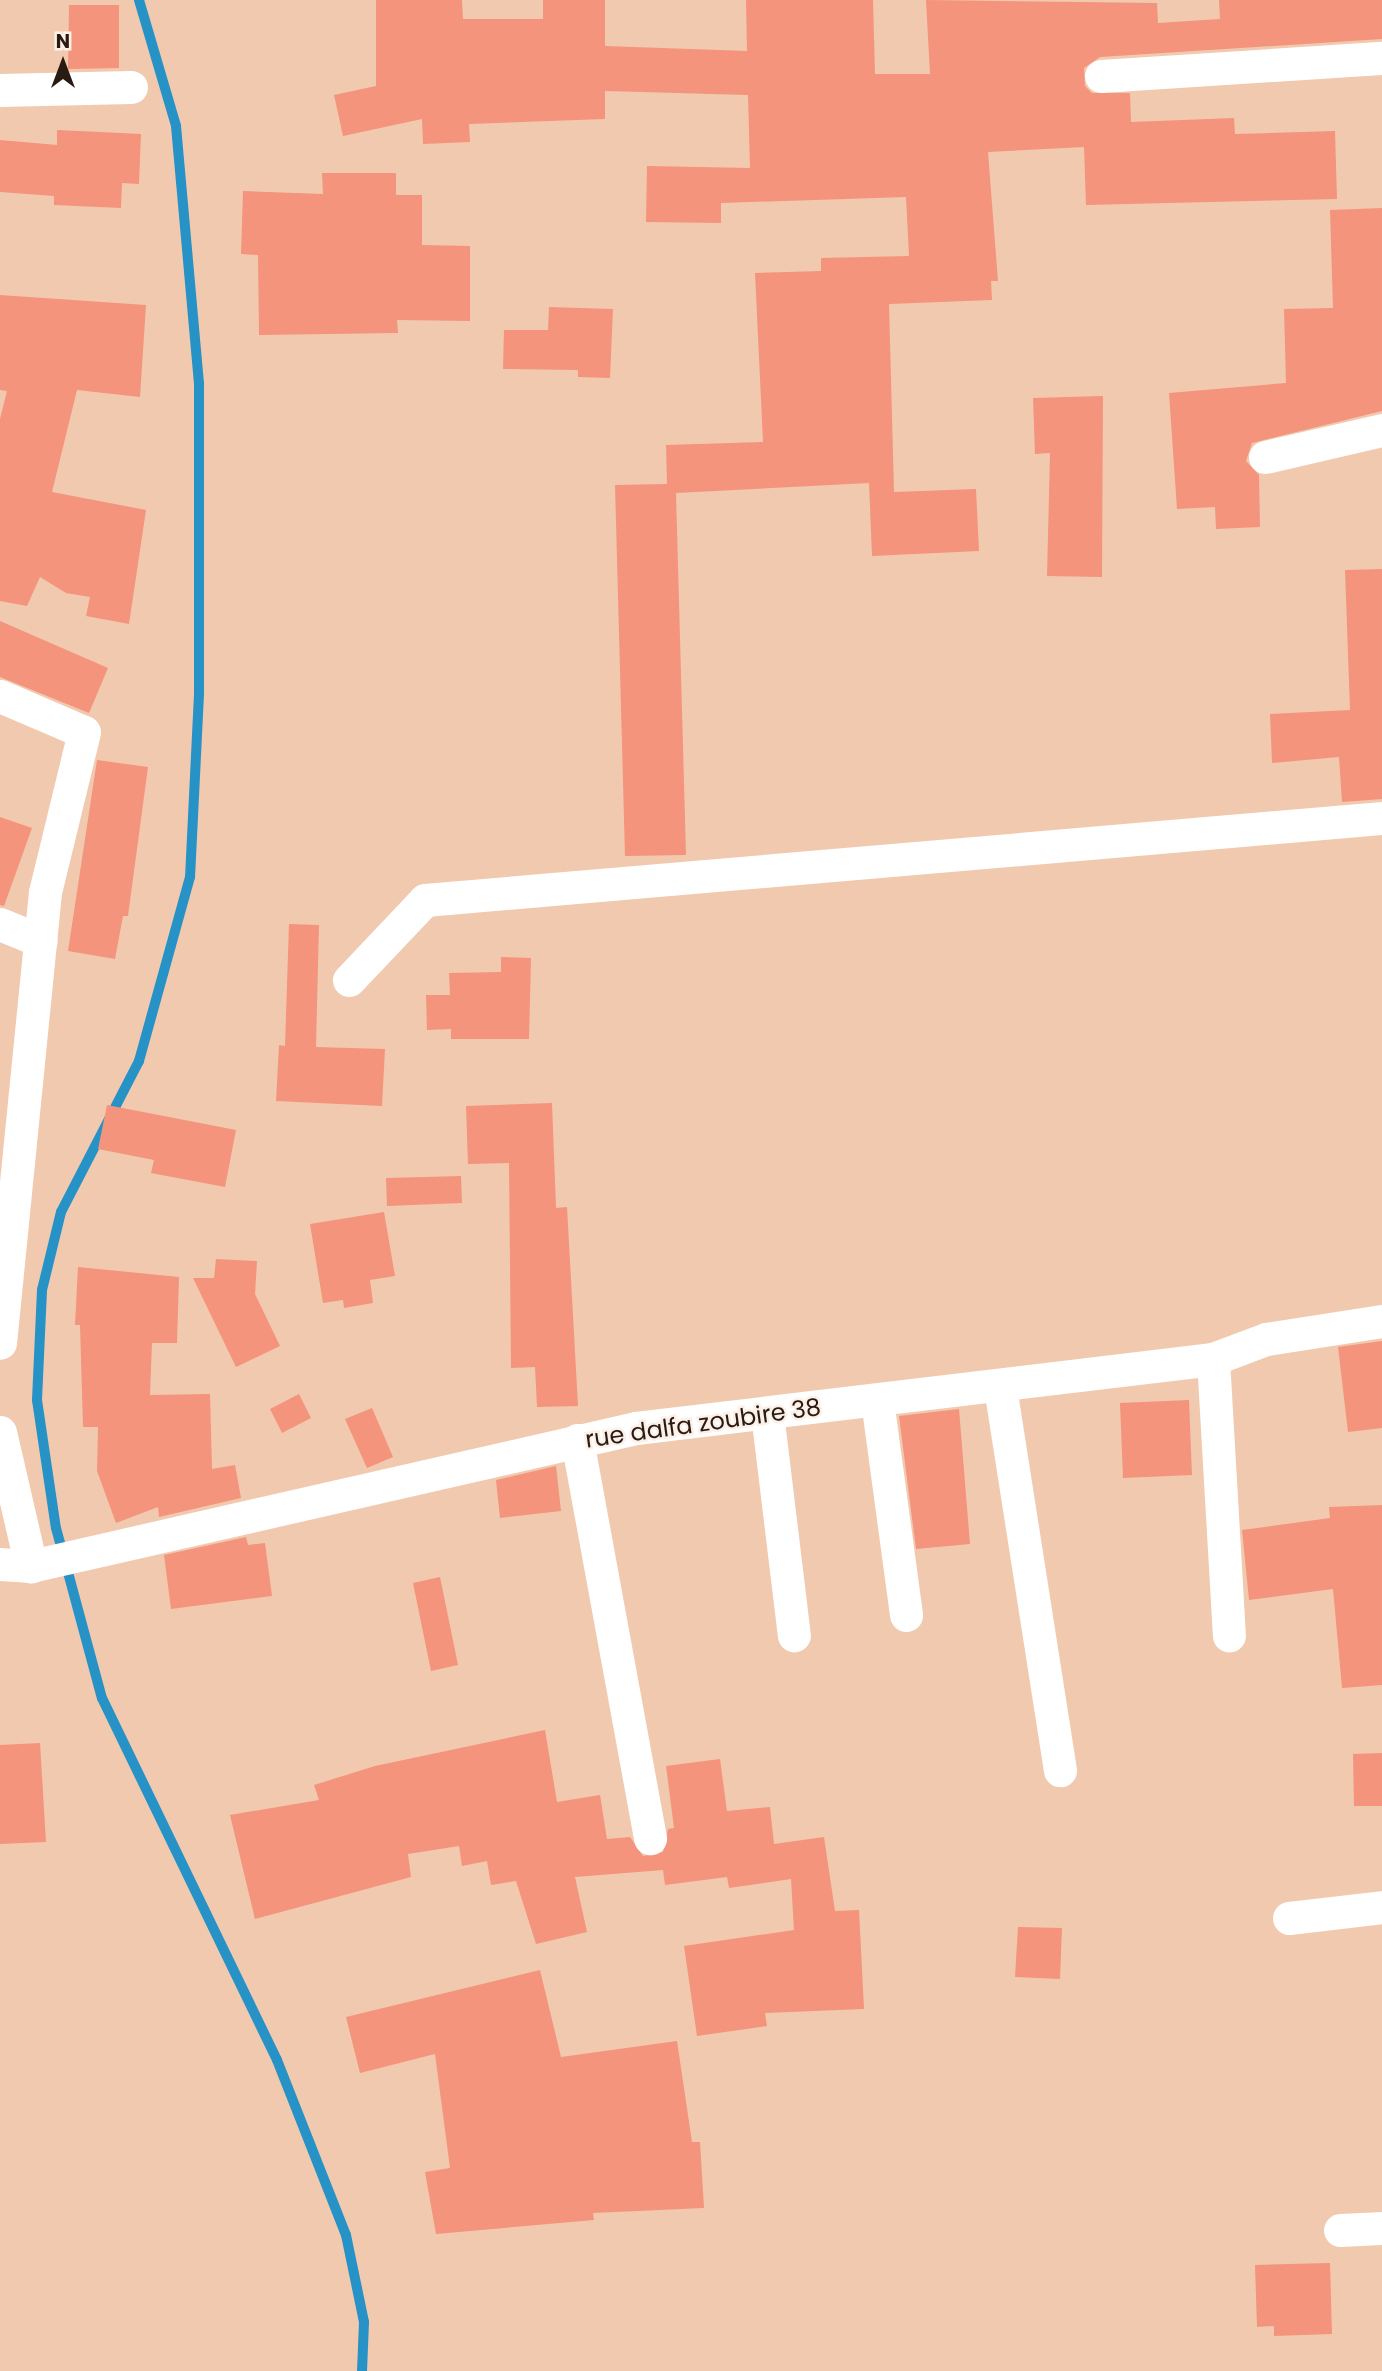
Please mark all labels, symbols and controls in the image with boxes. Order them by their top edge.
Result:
north arrow [28,28,98,98]
text: N [56,28,70,55]
street label: rue dalfa zoubire 38 [583,1392,823,1454]

